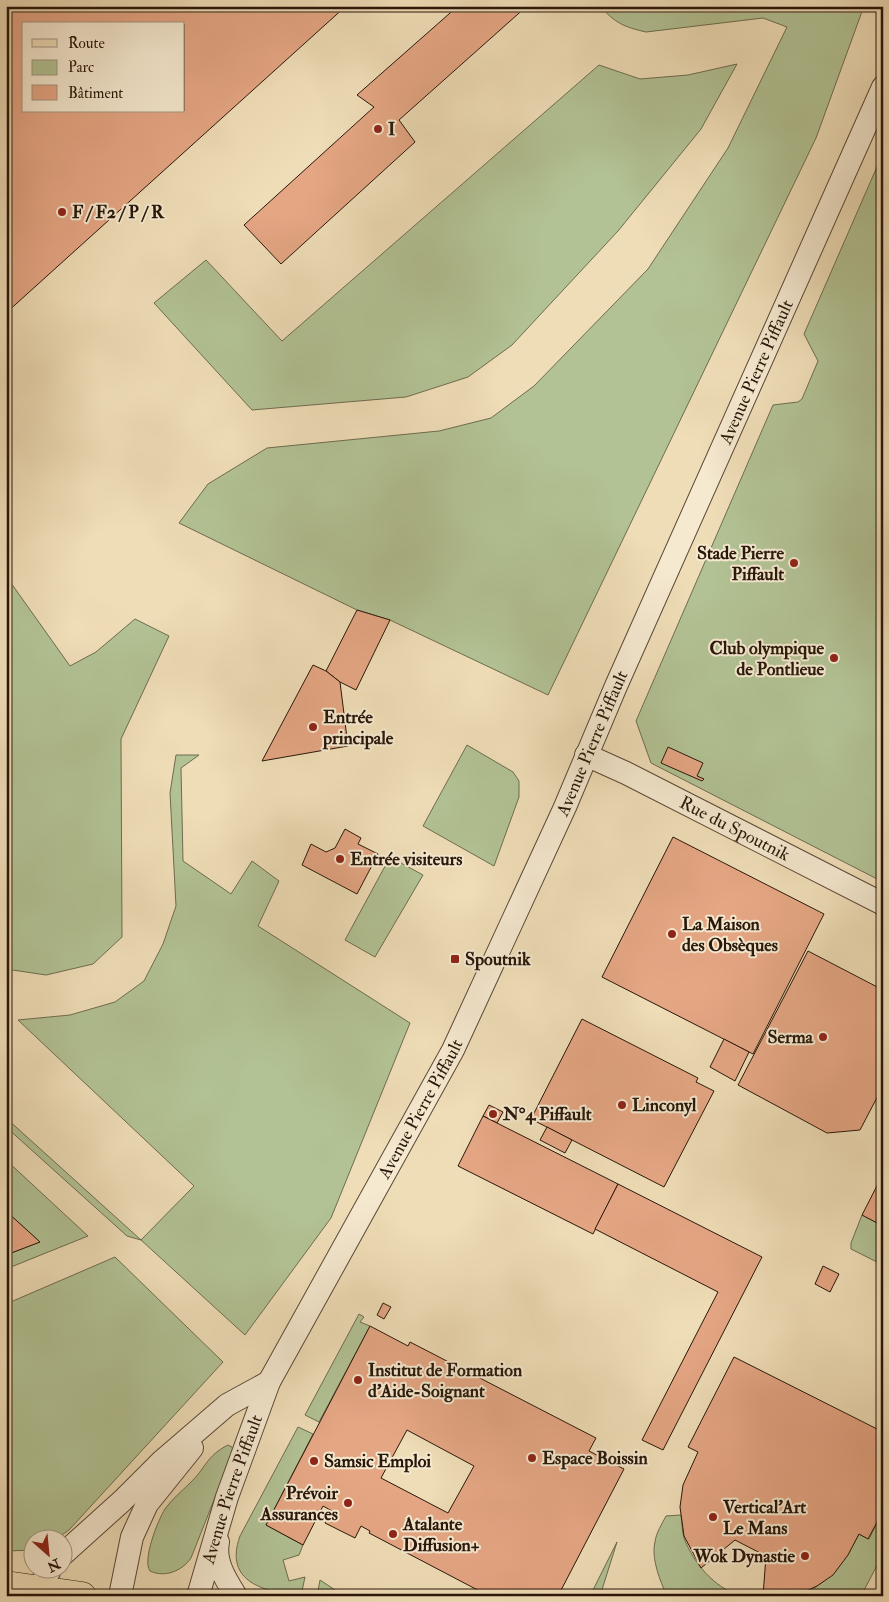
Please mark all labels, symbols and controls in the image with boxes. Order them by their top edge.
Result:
legend [22,22,185,112]
text: Route [68,34,105,53]
text: Parc [68,58,94,77]
text: Bâtiment [68,84,123,103]
place label: I [388,118,395,141]
marker: I [372,123,384,135]
place label: F / F2 / P / R [72,201,165,224]
marker: F / F2 / P / R [56,206,68,218]
street label: Avenue Pierre Piffault [714,296,799,449]
place label: Stade Pierre Piffault [697,542,784,586]
marker: Stade Pierre Piffault [788,557,800,569]
place label: Club olympique de Pontlieue [710,637,824,681]
marker: Club olympique de Pontlieue [828,652,840,664]
street label: Avenue Pierre Piffault [551,667,634,821]
place label: Entrée principale [322,706,394,750]
marker: Entrée principale [307,721,319,733]
street label: Rue du Spoutnik [675,791,794,867]
place label: Entrée visiteurs [350,848,462,871]
marker: Entrée visiteurs [334,853,346,865]
place label: La Maison des Obsèques [682,913,778,957]
marker: La Maison des Obsèques [666,928,678,940]
place label: Spoutnik [465,948,531,971]
marker: Spoutnik [449,953,461,965]
place label: Serma [767,1026,814,1049]
marker: Serma [817,1031,829,1043]
street label: Avenue Pierre Piffault [373,1035,468,1184]
place label: Linconyl [632,1094,697,1117]
marker: Linconyl [616,1099,628,1111]
place label: N°4 Piffault [502,1103,592,1126]
marker: N°4 Piffault [487,1108,499,1120]
place label: Institut de Formation d'Aide-Soignant [368,1359,523,1403]
marker: Institut de Formation d'Aide-Soignant [352,1374,364,1386]
street label: Avenue Pierre Piffault [197,1412,268,1568]
place label: Espace Boissin [542,1447,649,1470]
place label: Samsic Emploi [324,1450,431,1473]
marker: Espace Boissin [526,1452,538,1464]
marker: Samsic Emploi [308,1455,320,1467]
place label: Prévoir Assurances [260,1482,338,1526]
place label: Vertical'Art Le Mans [722,1496,806,1540]
marker: Prévoir Assurances [342,1497,354,1509]
marker: Vertical'Art Le Mans [707,1511,719,1523]
place label: Atalante Diffusion+ [402,1513,480,1557]
marker: Atalante Diffusion+ [387,1528,399,1540]
north arrow [22,1530,72,1580]
place label: Wok Dynastie [693,1545,795,1568]
marker: Wok Dynastie [799,1550,811,1562]
text: N [44,1554,64,1576]

